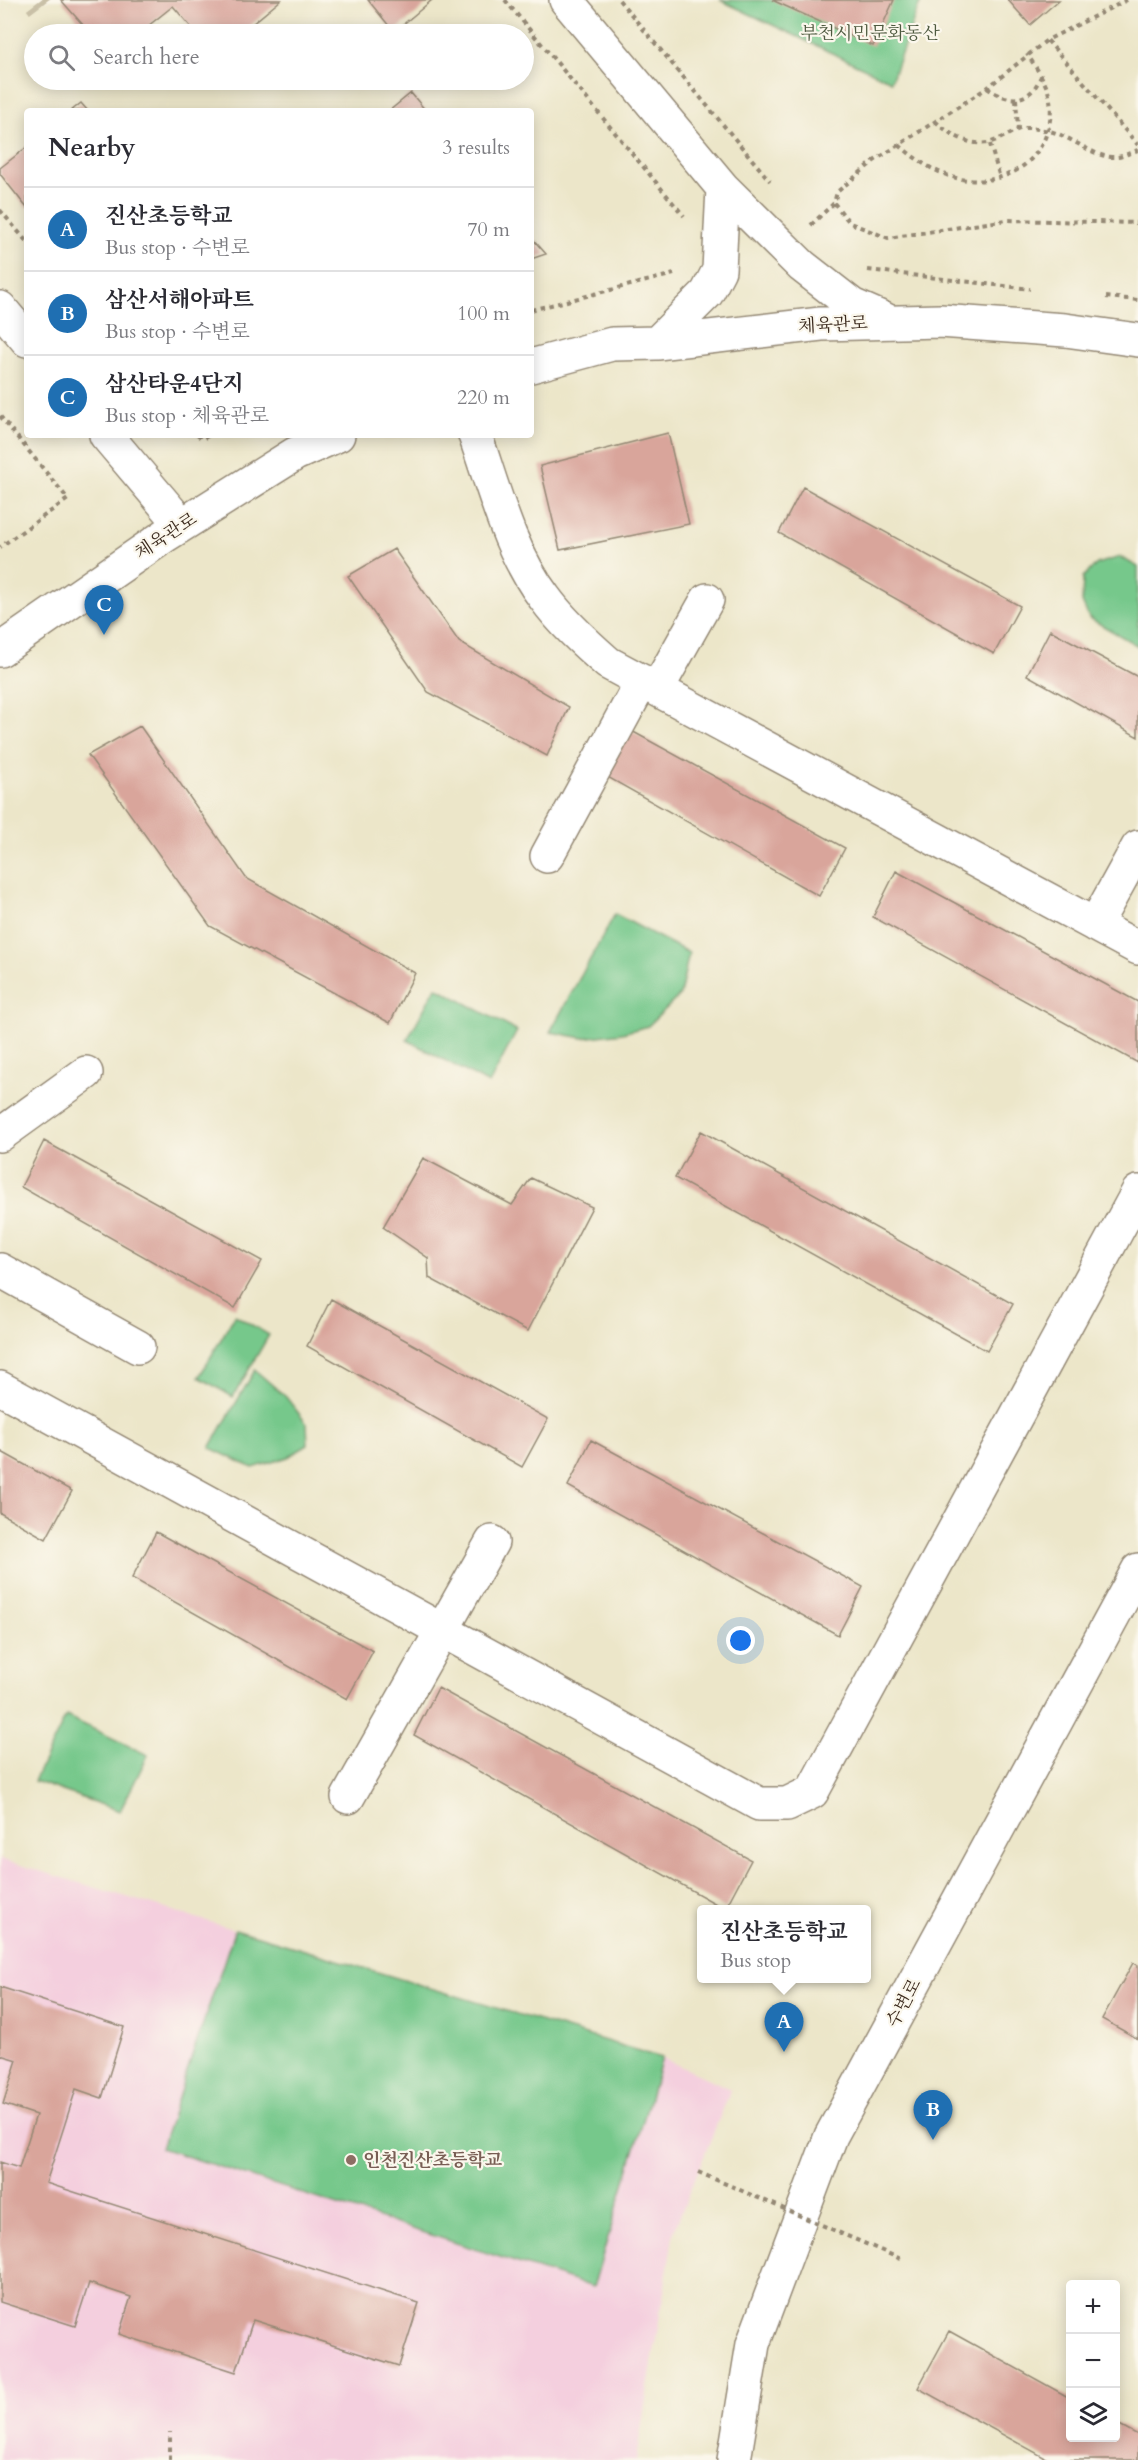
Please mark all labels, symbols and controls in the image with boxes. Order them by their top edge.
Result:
park label: 부천시민문화동산 [800,21,940,46]
search box [24,24,534,90]
icon: search [45,41,78,74]
text: Search here [93,42,200,72]
text: Nearby [48,130,136,165]
text: 3 results [442,134,510,161]
text: 진산초등학교 [105,201,233,231]
text: A [60,216,75,243]
text: 70 m [467,216,510,243]
text: Bus stop · 수변로 [105,234,250,261]
text: 삼산서해아파트 [105,285,254,315]
text: B [60,300,75,327]
text: 100 m [457,300,510,327]
street label: 체육관로 [798,311,868,339]
text: Bus stop · 수변로 [105,318,250,345]
text: 삼산타운4단지 [105,369,244,399]
text: C [60,384,75,411]
text: 220 m [457,384,510,411]
text: Bus stop · 체육관로 [105,402,269,429]
street label: 체육관로 [130,507,202,565]
pin: C [84,586,124,635]
your location [726,1626,755,1655]
popup [697,1905,871,1983]
text: 진산초등학교 [720,1917,848,1947]
text: Bus stop [720,1947,791,1974]
street label: 수변로 [881,1974,927,2032]
pin: A [764,2002,804,2052]
pin: B [914,2090,952,2140]
place label: 인천진산초등학교 [363,2148,503,2173]
marker: 인천진산초등학교 [344,2153,358,2167]
map controls [1066,2280,1120,2442]
button: + [1066,2280,1120,2334]
button: − [1066,2334,1120,2388]
button: layers [1066,2388,1120,2442]

